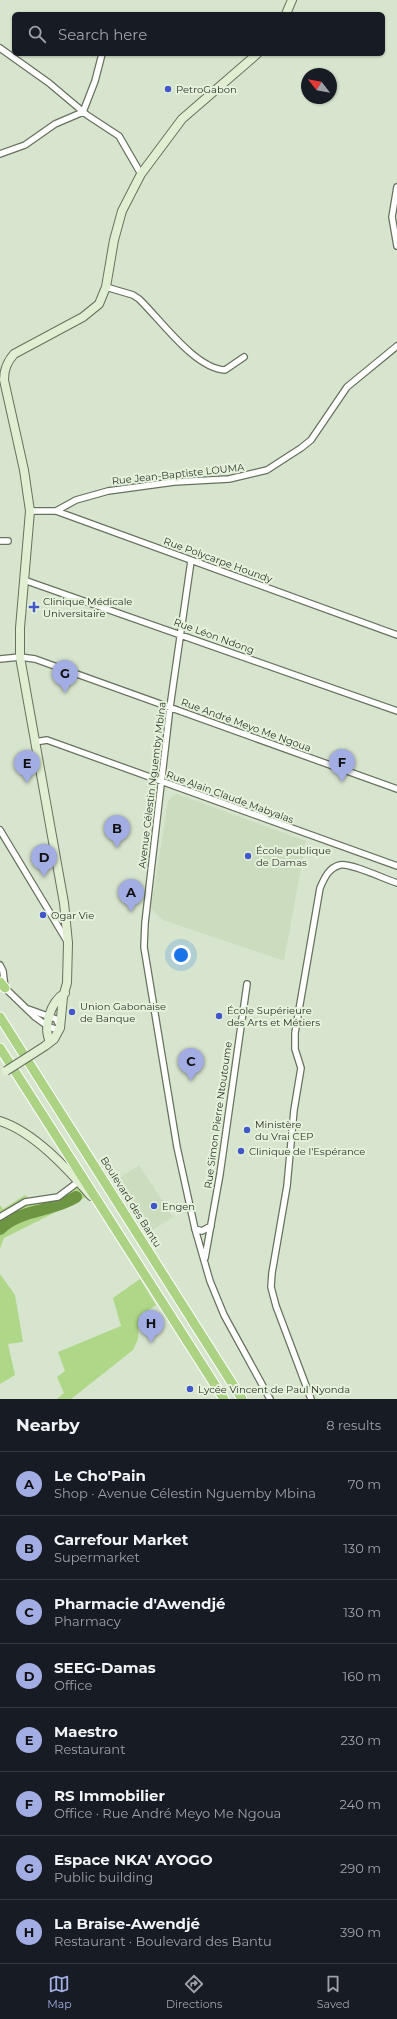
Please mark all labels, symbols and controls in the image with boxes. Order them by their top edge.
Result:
search box [12,12,385,56]
icon: search [26,23,48,45]
text: Search here [58,25,147,44]
north arrow [301,68,337,104]
place label: PetroGabon [176,83,237,96]
marker: PetroGabon [163,84,173,94]
street label: Rue Jean-Baptiste LOUMA [111,460,246,487]
street label: Rue Polycarpe Houndy [162,534,275,586]
place label: Clinique Médicale Universitaire [43,595,132,620]
marker: Clinique Médicale Universitaire [28,601,40,613]
street label: Rue Léon Ndong [172,615,256,657]
pin: G [52,660,78,693]
street label: Rue André Meyo Me Ngoua [179,695,313,755]
street label: Avenue Célestin Nguemby Mbina [135,701,169,869]
pin: F [329,749,355,782]
pin: E [14,750,40,783]
street label: Rue Alain Claude Mabyalas [164,768,296,826]
pin: B [104,815,130,848]
pin: D [31,844,57,877]
place label: École publique de Damas [256,844,331,869]
marker: École publique de Damas [243,851,253,861]
pin: A [118,879,144,912]
place label: Ogar Vie [51,909,94,922]
marker: Ogar Vie [38,910,48,920]
your location [171,945,191,965]
place label: Union Gabonaise de Banque [80,1000,166,1025]
place label: École Supérieure des Arts et Métiers [227,1004,320,1029]
marker: Union Gabonaise de Banque [67,1007,77,1017]
marker: École Supérieure des Arts et Métiers [214,1011,224,1021]
street label: Rue Simon Pierre Ntoutoume [201,1041,235,1189]
pin: C [178,1048,204,1081]
place label: Ministère du Vrai CEP [255,1118,314,1143]
marker: Ministère du Vrai CEP [242,1125,252,1135]
place label: Clinique de l'Espérance [249,1145,365,1158]
marker: Clinique de l'Espérance [236,1146,246,1156]
street label: Boulevard des Bantu [98,1154,164,1250]
place label: Engen [162,1200,195,1213]
marker: Engen [149,1201,159,1211]
pin: H [138,1310,164,1343]
place label: Lycée Vincent de Paul Nyonda [198,1383,350,1396]
marker: Lycée Vincent de Paul Nyonda [185,1384,195,1394]
text: Nearby [16,1415,80,1435]
text: 8 results [326,1417,381,1433]
text: Le Cho'Pain [54,1466,146,1485]
text: A [24,1476,34,1492]
text: 70 m [348,1476,381,1492]
text: Shop · Avenue Célestin Nguemby Mbina [54,1485,316,1501]
text: Carrefour Market [54,1530,188,1549]
text: B [24,1540,34,1556]
text: 130 m [343,1540,381,1556]
text: Supermarket [54,1549,140,1565]
text: Pharmacie d'Awendjé [54,1594,226,1613]
text: C [24,1604,34,1620]
text: 130 m [343,1604,381,1620]
text: Pharmacy [54,1613,121,1629]
text: SEEG-Damas [54,1658,156,1677]
text: D [24,1668,34,1684]
text: 160 m [343,1668,381,1684]
text: Office [54,1677,92,1693]
text: Maestro [54,1722,118,1741]
text: E [25,1732,33,1748]
text: 230 m [340,1732,381,1748]
text: Restaurant [54,1741,125,1757]
text: RS Immobilier [54,1786,165,1805]
text: F [25,1796,33,1812]
text: 240 m [340,1796,381,1812]
text: Office · Rue André Meyo Me Ngoua [54,1805,281,1821]
text: Espace NKA' AYOGO [54,1850,213,1869]
text: G [24,1860,34,1876]
text: 290 m [340,1860,381,1876]
text: Public building [54,1869,153,1885]
text: La Braise-Awendjé [54,1914,200,1933]
text: H [24,1924,34,1940]
text: 390 m [340,1924,381,1940]
text: Restaurant · Boulevard des Bantu [54,1933,272,1949]
tab: Map [47,1973,72,2011]
tab: Directions [166,1973,222,2011]
tab: Saved [317,1973,350,2011]

